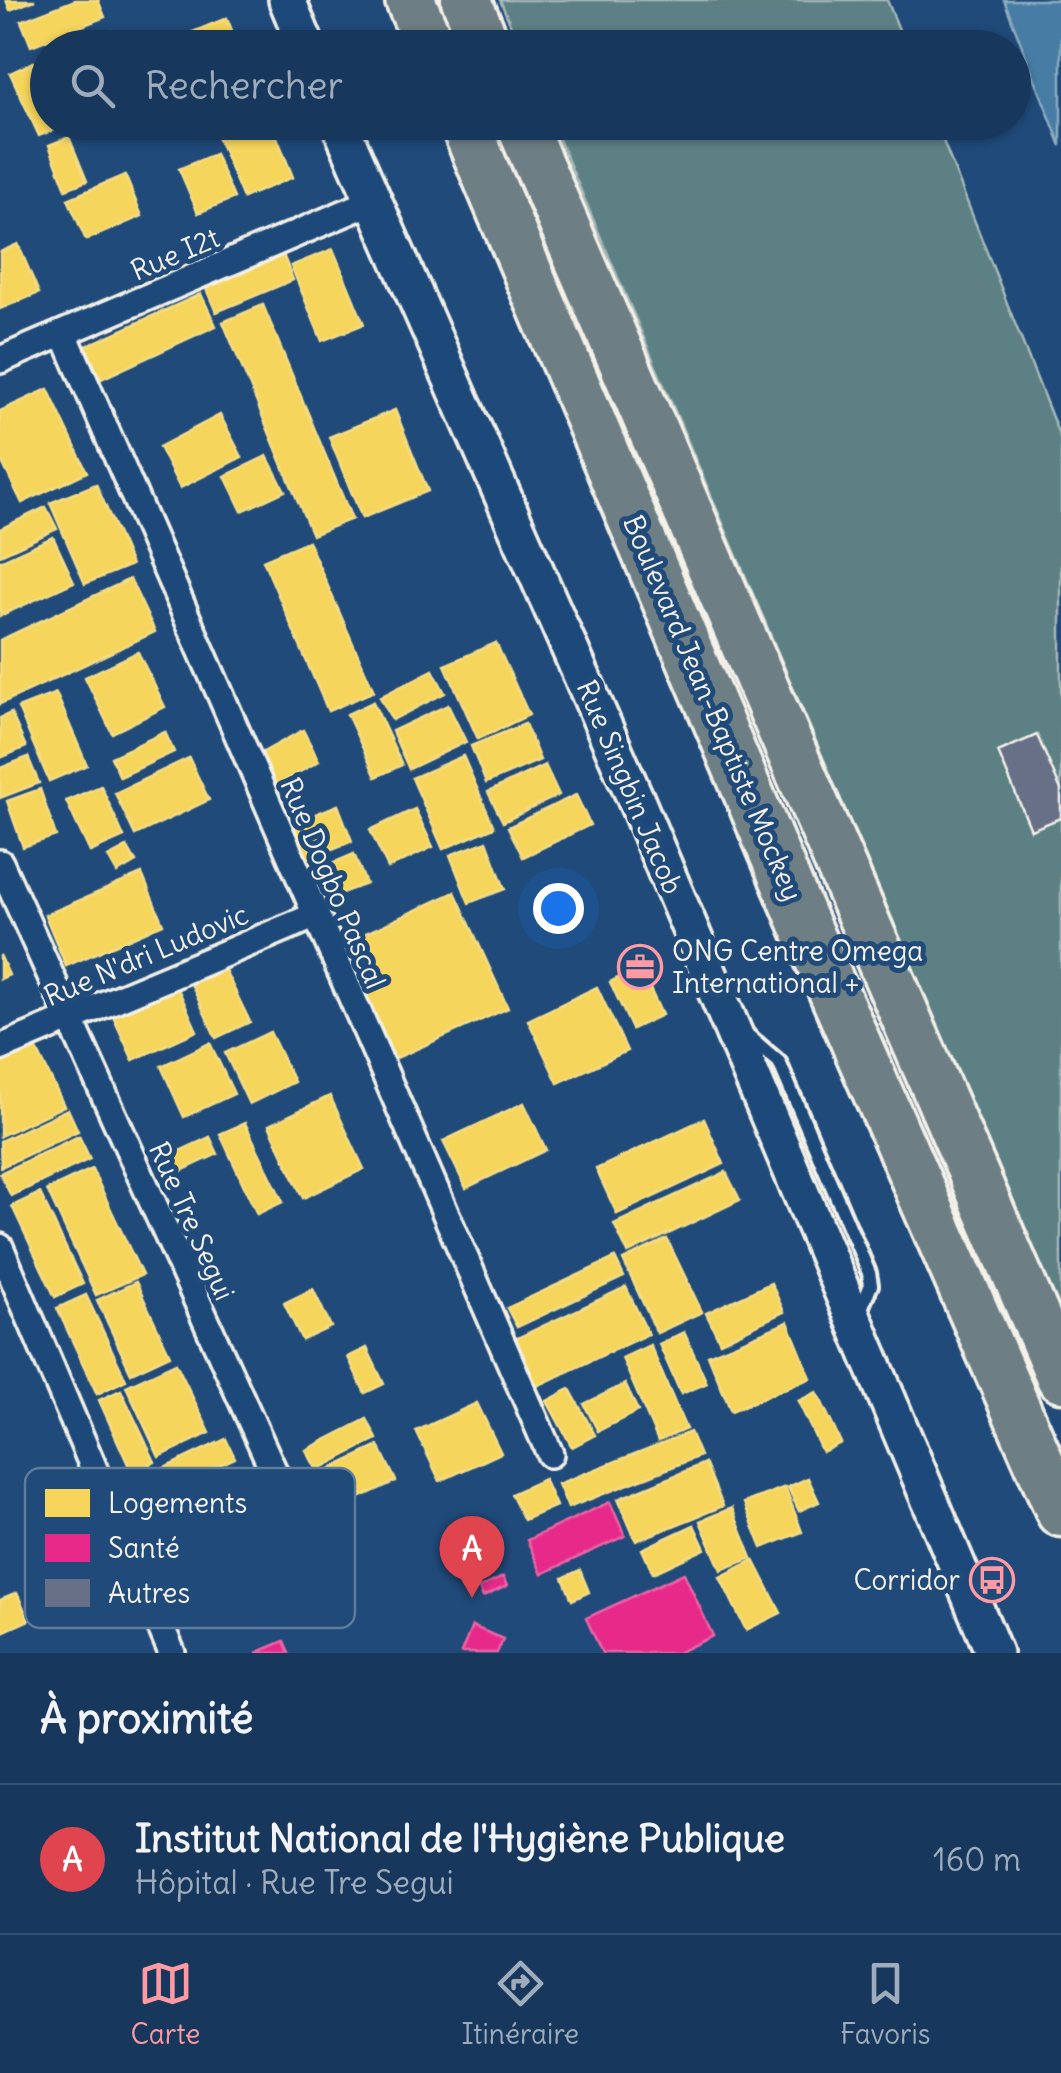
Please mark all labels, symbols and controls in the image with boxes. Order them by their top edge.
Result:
search box [30,30,1031,140]
icon: search [65,58,120,113]
text: Rechercher [145,62,343,109]
street label: Rue I2t [125,219,225,289]
street label: Boulevard Jean-Baptiste Mockey [615,510,811,906]
street label: Rue Singbin Jacob [569,675,691,899]
street label: Rue Dogbo Pascal [272,772,394,994]
your location [533,883,584,934]
street label: Rue N'dri Ludovic [39,896,253,1014]
place label: ONG Centre Omega International + [672,933,923,1001]
office icon: ONG Centre Omega International + [617,944,663,990]
street label: Rue Tre Segui [141,1136,243,1306]
legend [25,1468,355,1628]
text: Logements [108,1485,247,1521]
pin: A [440,1516,504,1598]
text: Santé [108,1530,180,1566]
bus stop icon: Corridor [969,1557,1015,1603]
place label: Corridor [853,1562,960,1598]
text: Autres [108,1575,190,1611]
text: À proximité [40,1692,253,1744]
text: Institut National de l'Hygiène Publique [135,1815,785,1862]
text: A [62,1839,83,1880]
text: 160 m [933,1839,1021,1880]
text: Hôpital · Rue Tre Segui [135,1862,454,1903]
tab: Carte [131,1956,200,2052]
tab: Itinéraire [461,1956,579,2052]
tab: Favoris [840,1956,930,2052]

